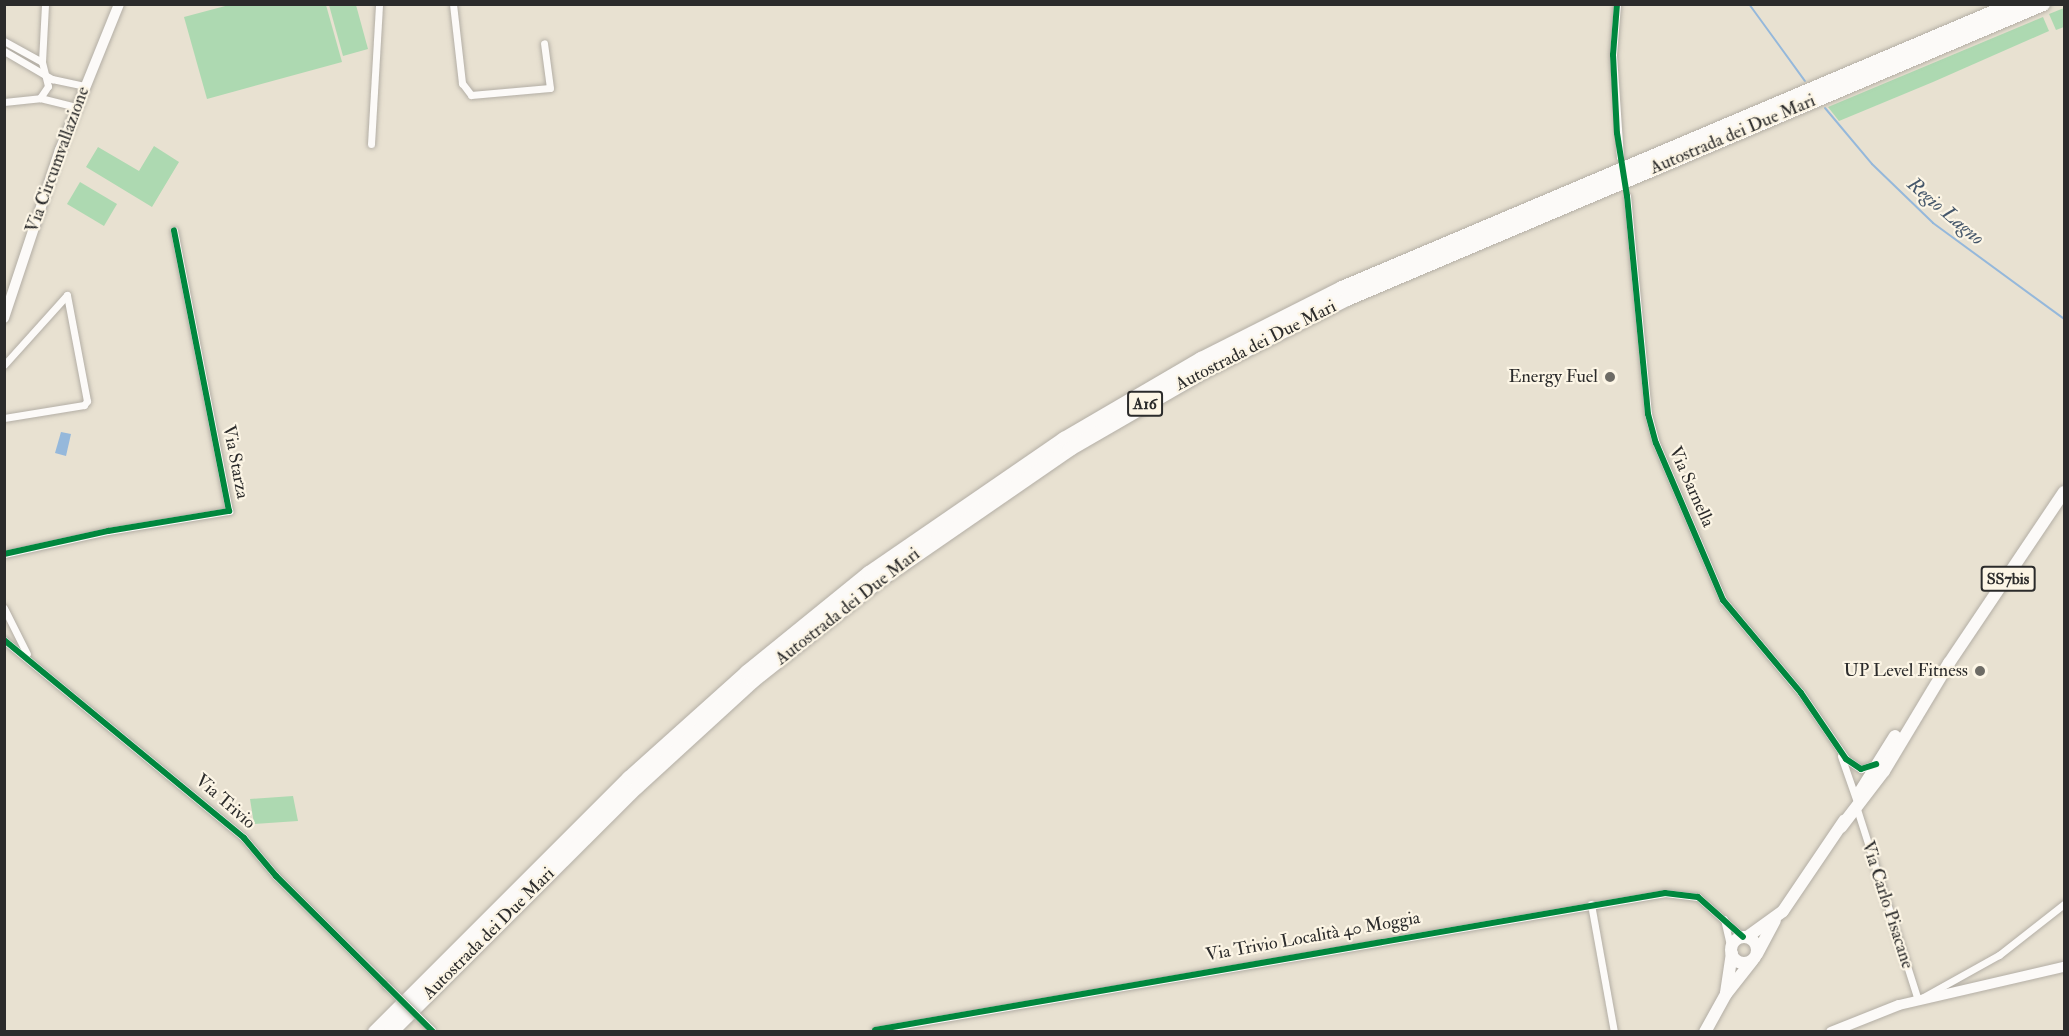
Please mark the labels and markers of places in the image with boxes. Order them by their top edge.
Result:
place label: Energy Fuel [1509,366,1598,388]
marker: Energy Fuel [1603,370,1617,384]
place label: UP Level Fitness [1844,660,1968,682]
marker: UP Level Fitness [1973,664,1987,678]

